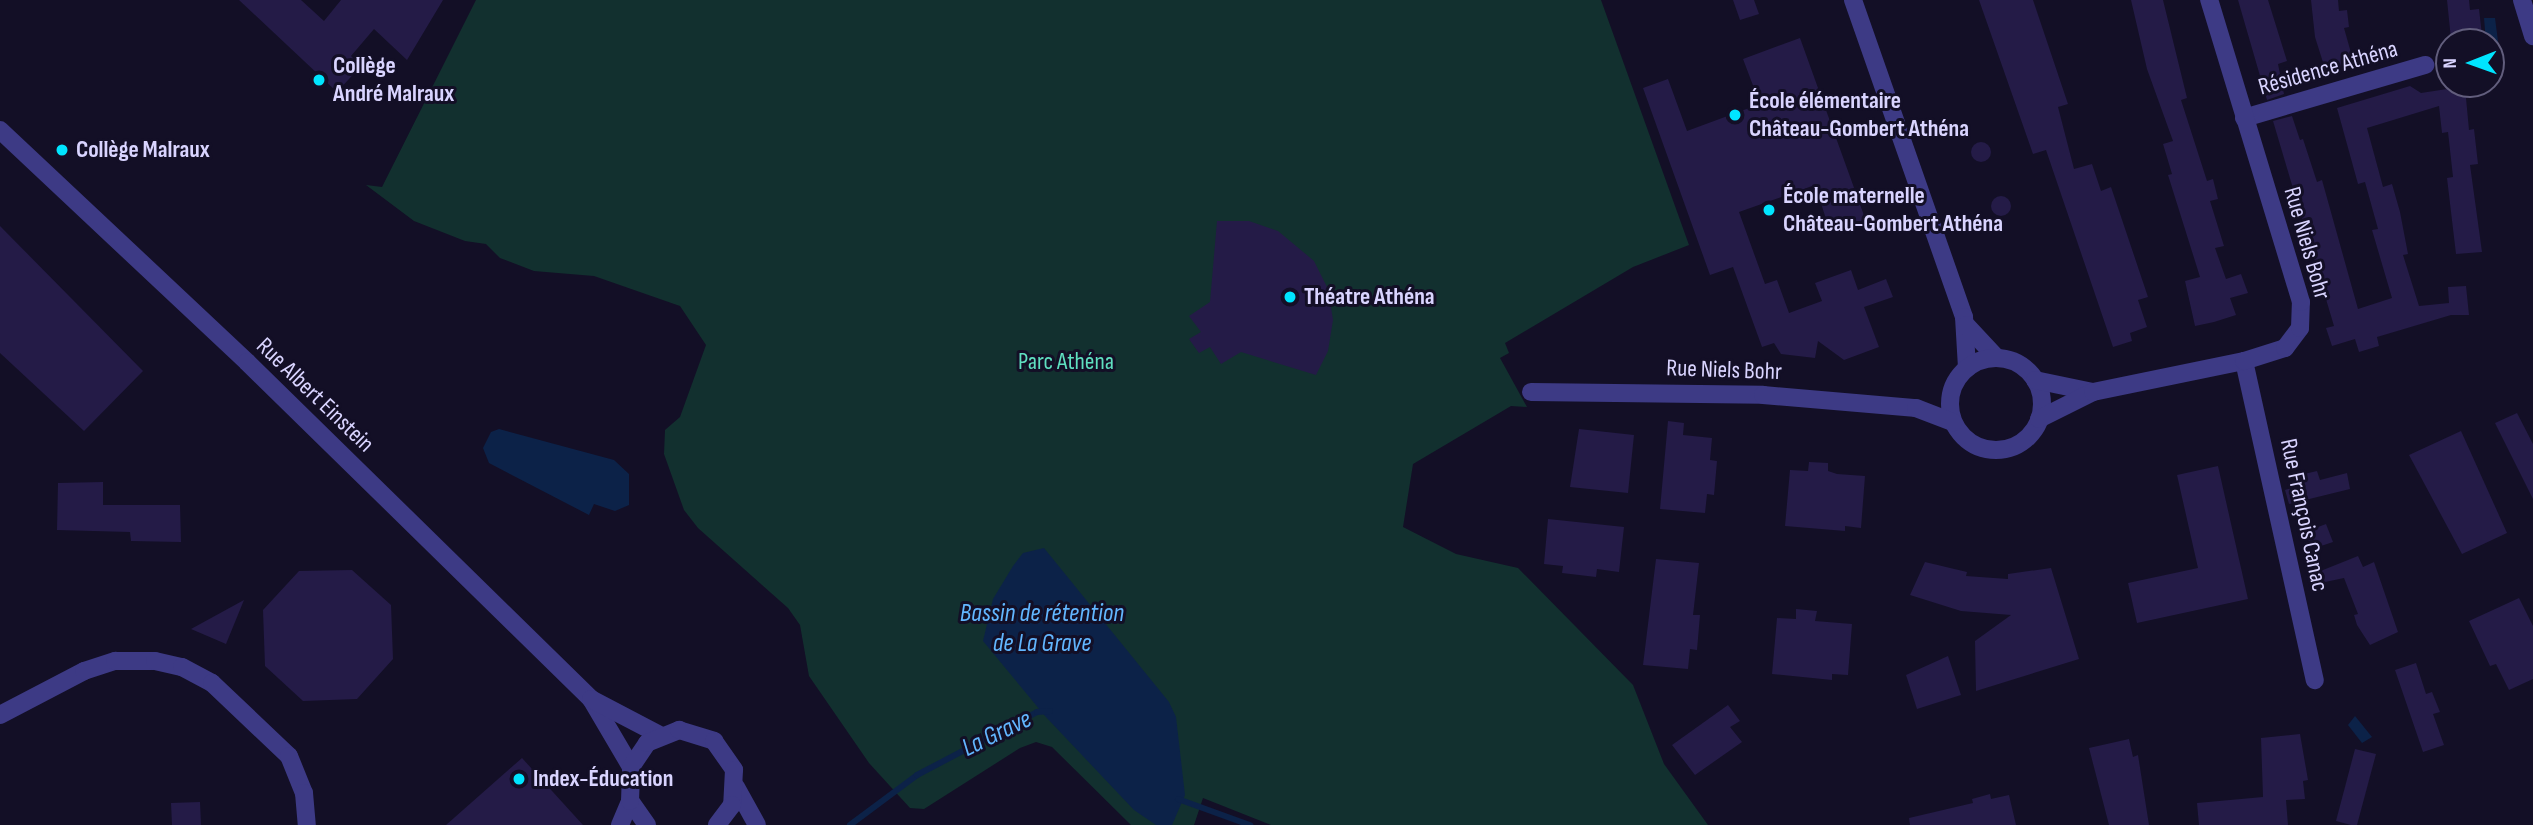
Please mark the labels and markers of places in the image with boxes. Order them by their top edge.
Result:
place label: Collège André Malraux [333,52,454,108]
marker: Collège André Malraux [311,72,327,88]
place label: École élémentaire Château-Gombert Athéna [1749,87,1969,143]
marker: École élémentaire Château-Gombert Athéna [1727,107,1743,123]
place label: Collège Malraux [76,136,210,164]
marker: Collège Malraux [54,142,70,158]
place label: École maternelle Château-Gombert Athéna [1783,182,2003,238]
marker: École maternelle Château-Gombert Athéna [1761,202,1777,218]
place label: Théatre Athéna [1304,283,1435,311]
marker: Théatre Athéna [1282,289,1298,305]
place label: Index-Éducation [533,765,673,793]
marker: Index-Éducation [511,771,527,787]

